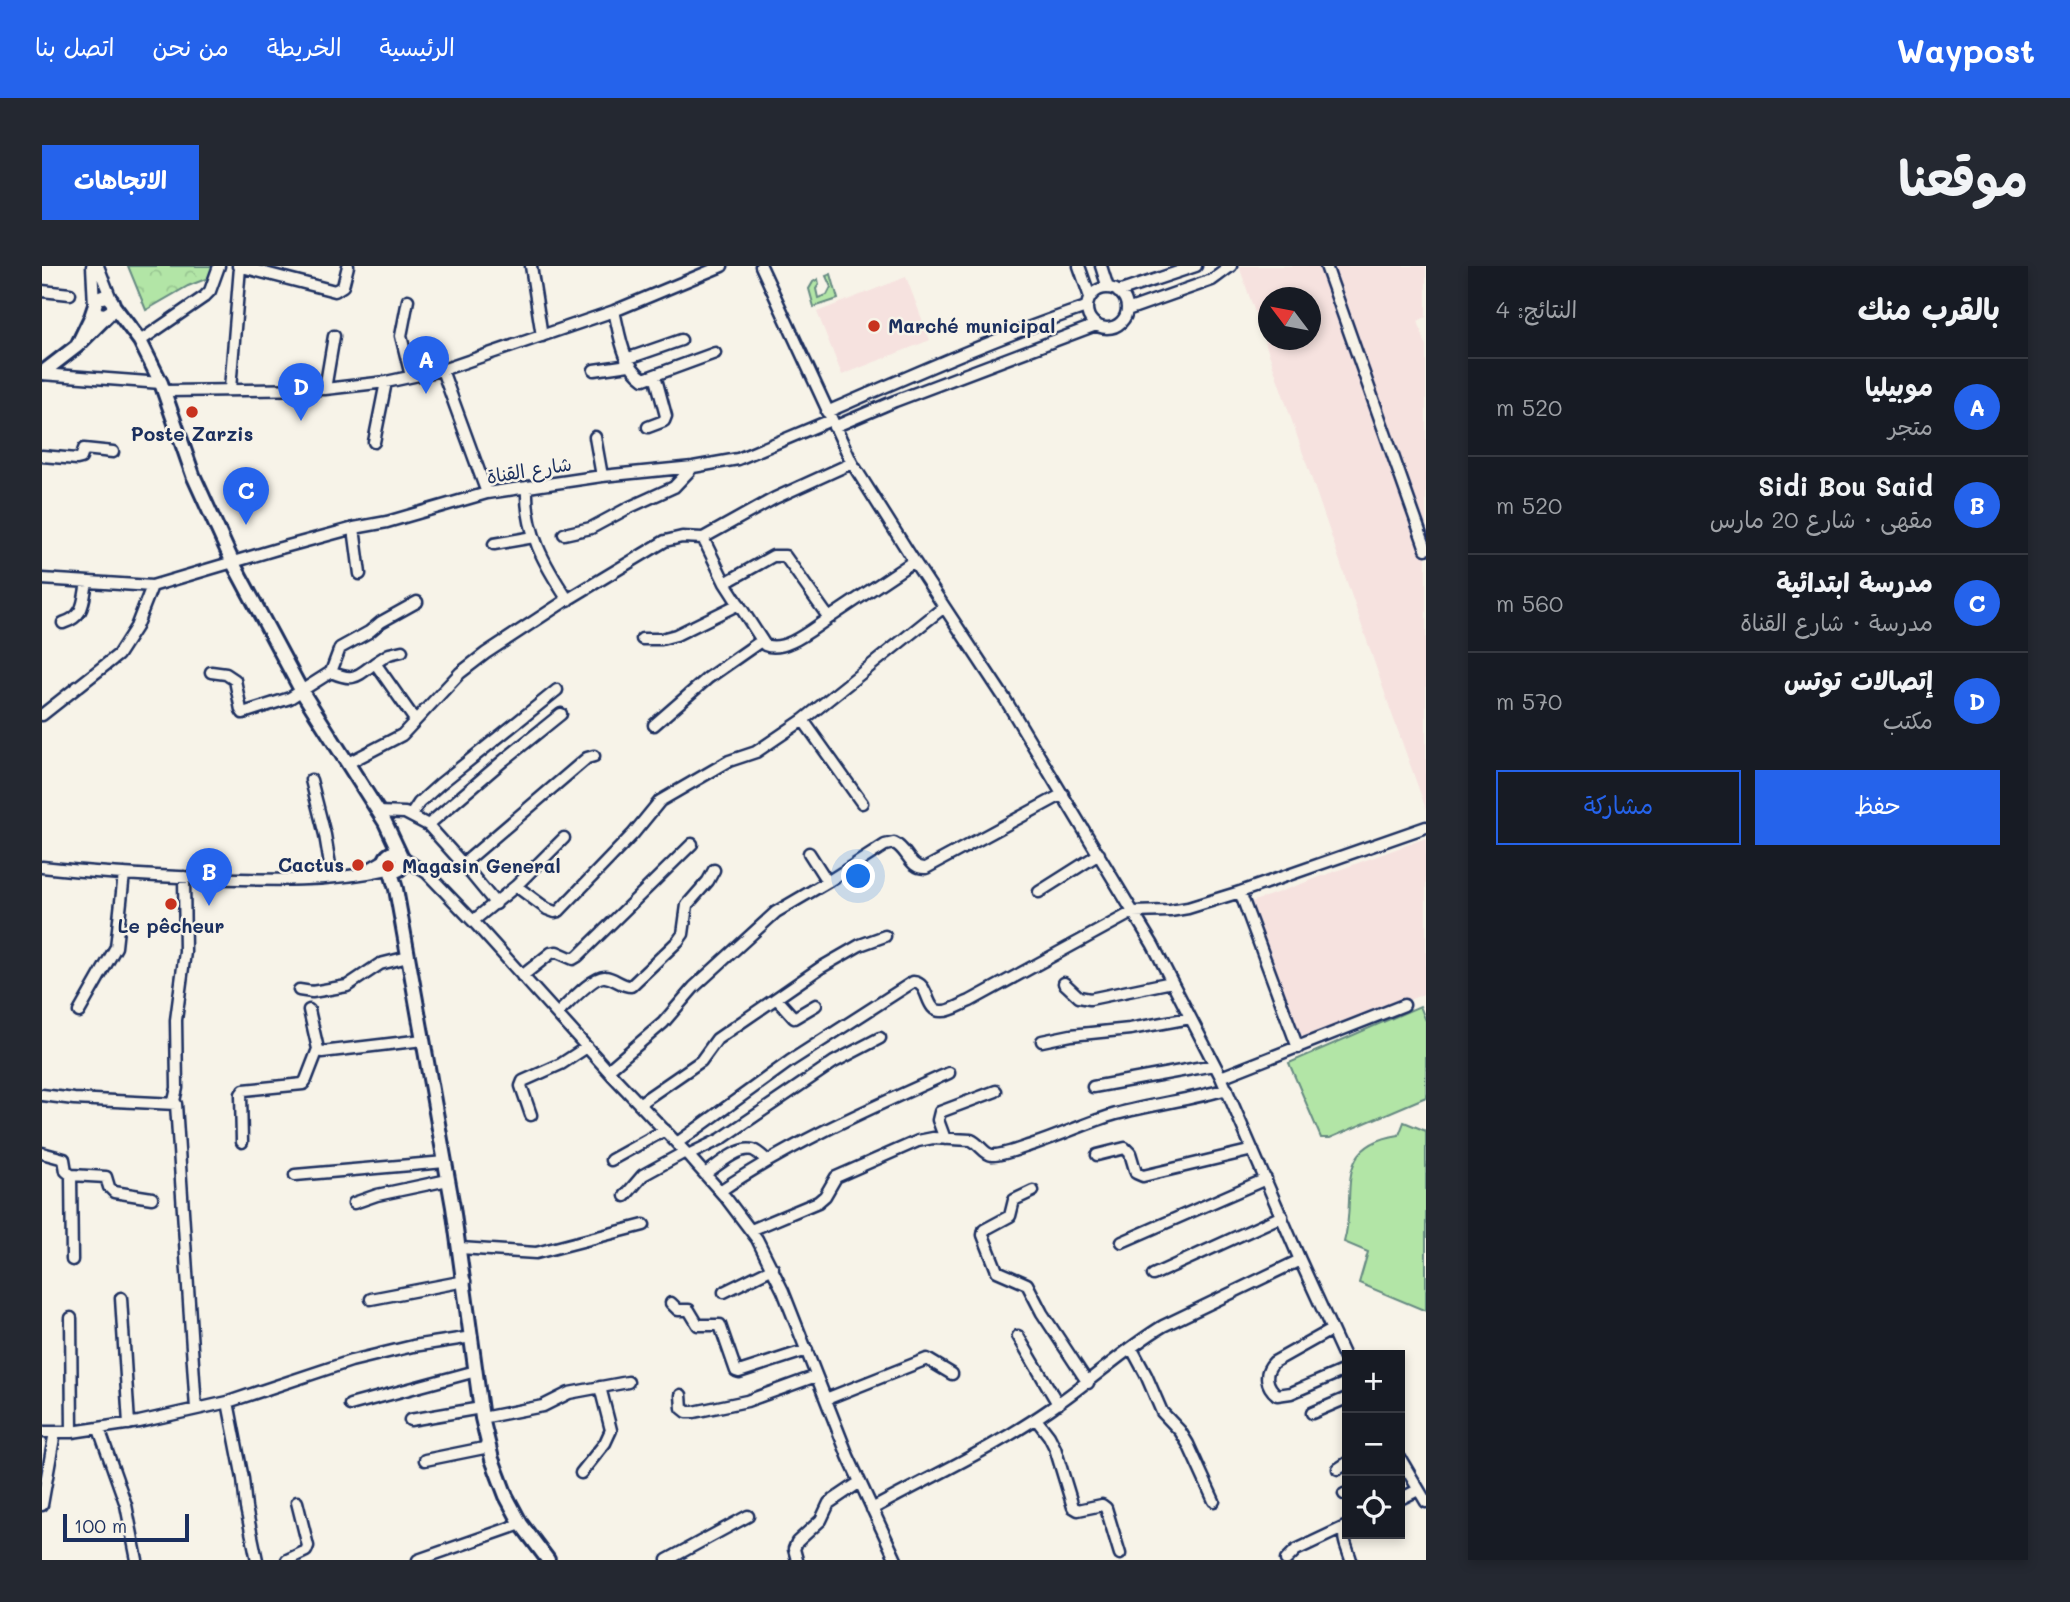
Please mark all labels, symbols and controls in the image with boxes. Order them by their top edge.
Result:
text: Waypost [1897,28,2035,71]
text: اتصل بنا [35,31,114,62]
text: من نحن [152,31,229,62]
text: الخريطة [267,31,342,62]
text: الرئيسية [380,31,455,62]
button: الاتجاهات [42,145,199,220]
text: موقعنا [1898,145,2028,208]
north arrow [1258,287,1321,350]
text: بالقرب منك [1858,288,2000,328]
text: النتائج: 4 [1496,294,1577,324]
place label: Marché municipal [888,313,1055,338]
marker: Marché municipal [866,318,882,334]
pin: A [403,336,449,394]
pin: D [278,363,324,421]
text: موبيليا [1865,369,1933,403]
text: 520 m [1496,392,1562,422]
text: A [1969,392,1985,422]
marker: Poste Zarzis [184,404,200,420]
text: متجر [1888,411,1933,441]
place label: Poste Zarzis [131,421,253,446]
street label: شارع القناة [485,450,574,491]
pin: C [223,467,269,525]
text: Sidi Bou Said [1758,469,1933,503]
text: 520 m [1496,490,1562,520]
text: B [1969,490,1985,520]
text: مقهى · شارع 20 مارس [1710,504,1933,534]
text: مدرسة ابتدائية [1776,565,1933,599]
text: 560 m [1496,588,1563,618]
text: C [1968,588,1986,618]
text: مدرسة · شارع القناة [1740,607,1933,637]
text: إتصالات توتس [1784,663,1933,697]
text: 570 m [1496,686,1562,716]
text: D [1969,686,1985,716]
text: مكتب [1883,705,1933,735]
button: مشاركة [1496,770,1741,845]
button: حفظ [1755,770,2000,845]
pin: B [186,848,232,906]
place label: Cactus [278,852,344,877]
place label: Magasin General [402,853,561,878]
marker: Cactus [350,857,366,873]
marker: Magasin General [380,858,396,874]
your location [841,859,875,893]
marker: Le pêcheur [163,896,179,912]
place label: Le pêcheur [118,913,225,938]
map controls [1342,1350,1405,1539]
button: + [1342,1350,1405,1413]
button: − [1342,1413,1405,1476]
button: locate [1342,1476,1405,1539]
scale bar [63,1511,189,1543]
text: 100 m [74,1513,127,1538]

